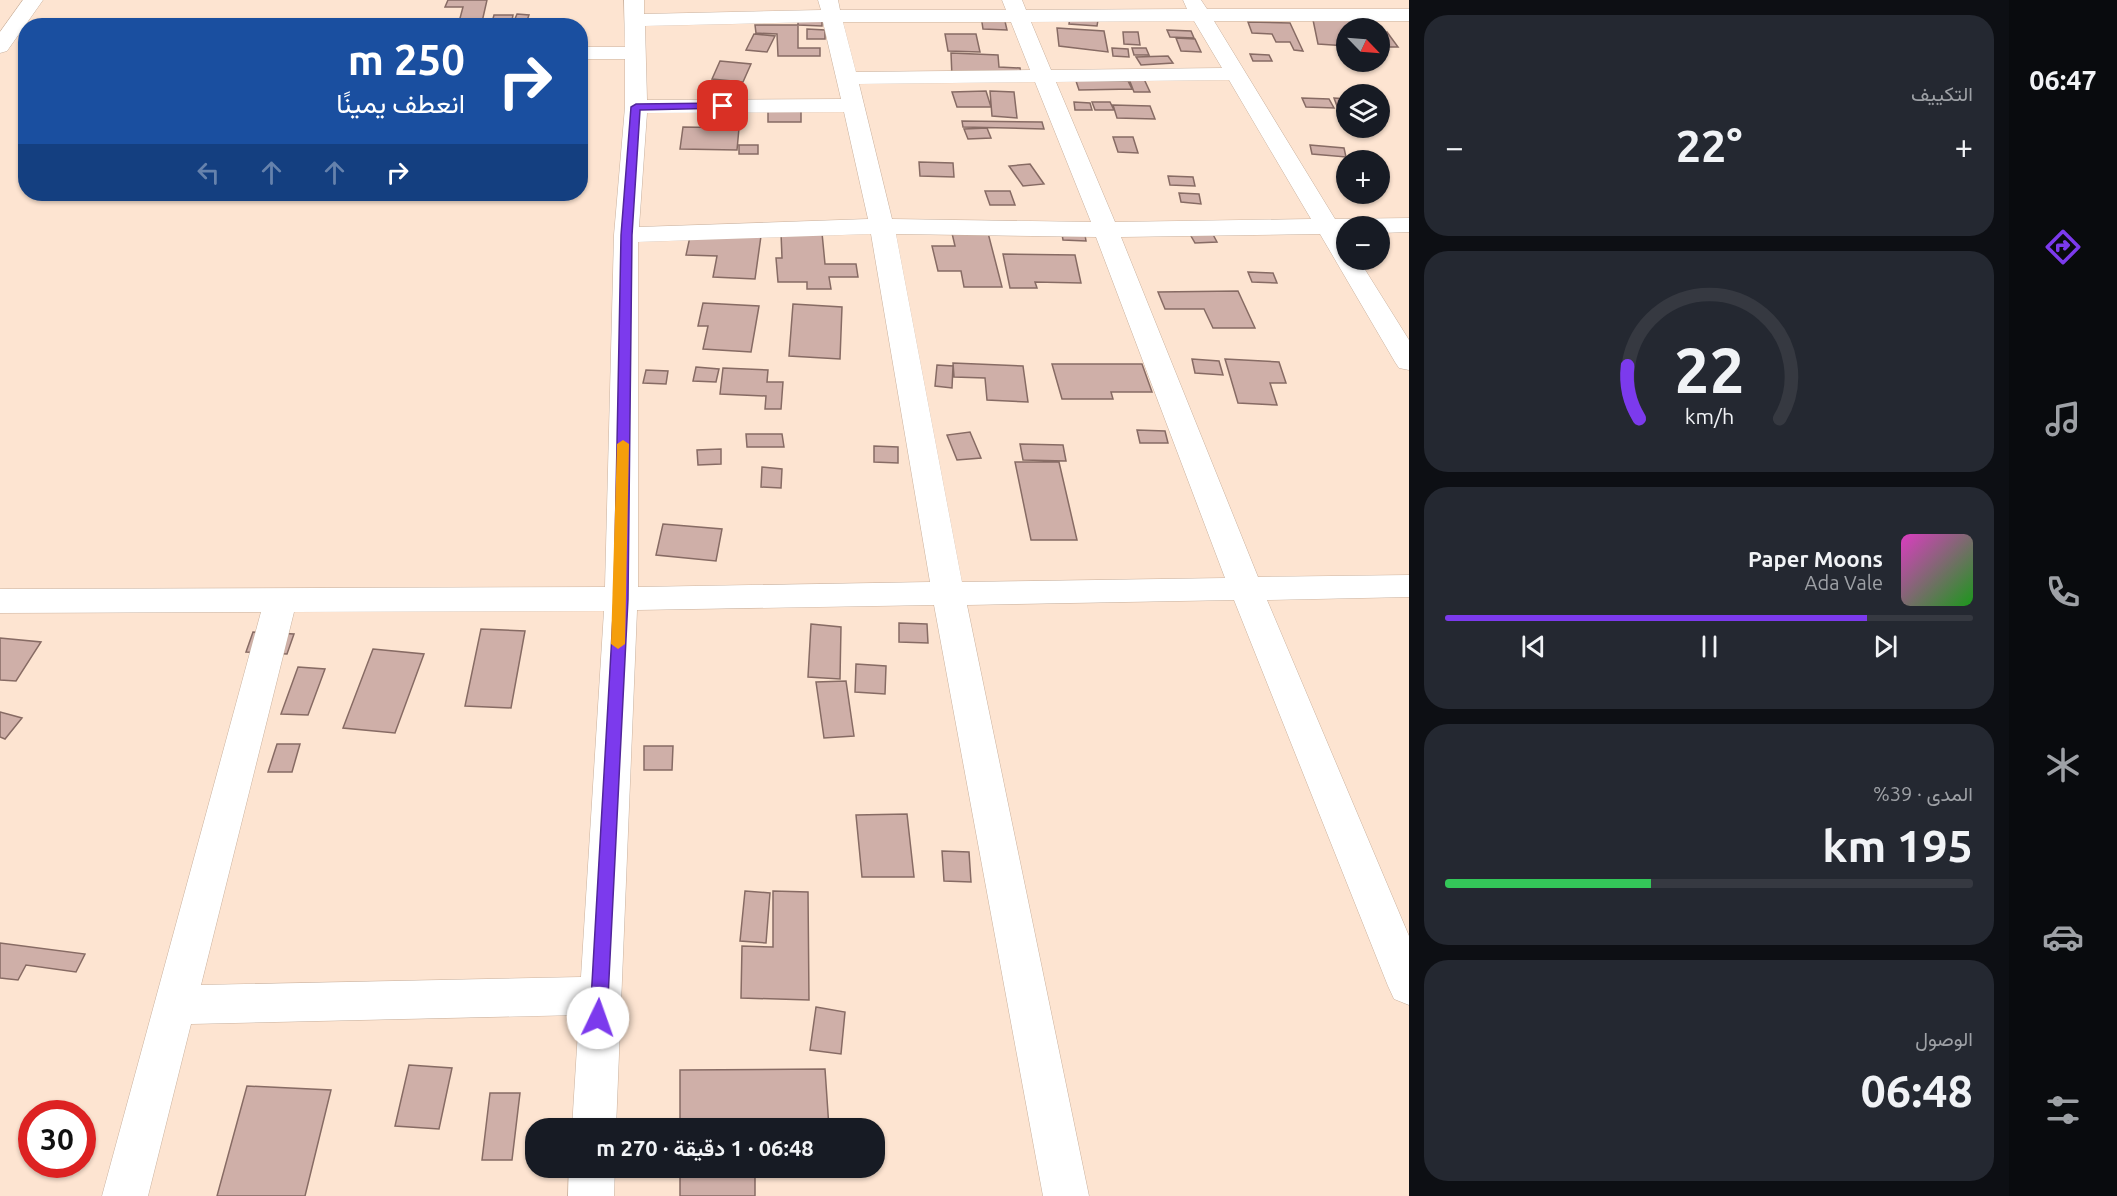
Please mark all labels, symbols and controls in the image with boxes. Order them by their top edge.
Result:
north arrow [1336,18,1390,72]
map controls [1336,18,1390,270]
text: 250 m [348,36,465,83]
icon: right [486,42,564,120]
text: 06:47 [2029,65,2097,95]
pin [697,80,748,131]
text: التكييف [1911,82,1973,105]
button: layers [1336,84,1390,138]
text: انعطف يمينًا [336,88,465,118]
icon: arrive [706,89,739,122]
text: 22° [1676,120,1742,171]
text: − [1445,128,1464,165]
text: + [1954,128,1973,165]
button: + [1336,150,1390,204]
icon: left [192,156,225,189]
icon: ahead [255,156,288,189]
icon: ahead [318,156,351,189]
icon: right [381,156,414,189]
button: − [1336,216,1390,270]
icon: directions [2042,226,2084,268]
text: 22 [1674,335,1744,405]
icon: music [2042,398,2084,440]
text: km/h [1684,404,1734,428]
text: Paper Moons [1748,546,1883,571]
text: Ada Vale [1805,571,1883,594]
icon: phone [2042,571,2084,613]
icon: previous [1517,630,1550,663]
icon: pause [1693,630,1726,663]
icon: next [1869,630,1902,663]
icon: climate [2042,744,2084,786]
text: المدى · 39% [1873,782,1973,805]
text: 195 km [1822,820,1973,871]
icon: car [2042,916,2084,958]
position arrow [566,986,630,1050]
text: الوصول [1915,1027,1973,1050]
text: 06:48 [1860,1065,1973,1116]
icon: filters [2042,1089,2084,1131]
speed limit sign: 30 [18,1100,96,1178]
text: 06:48 · 1 دقيقة · 270 m [596,1135,814,1160]

